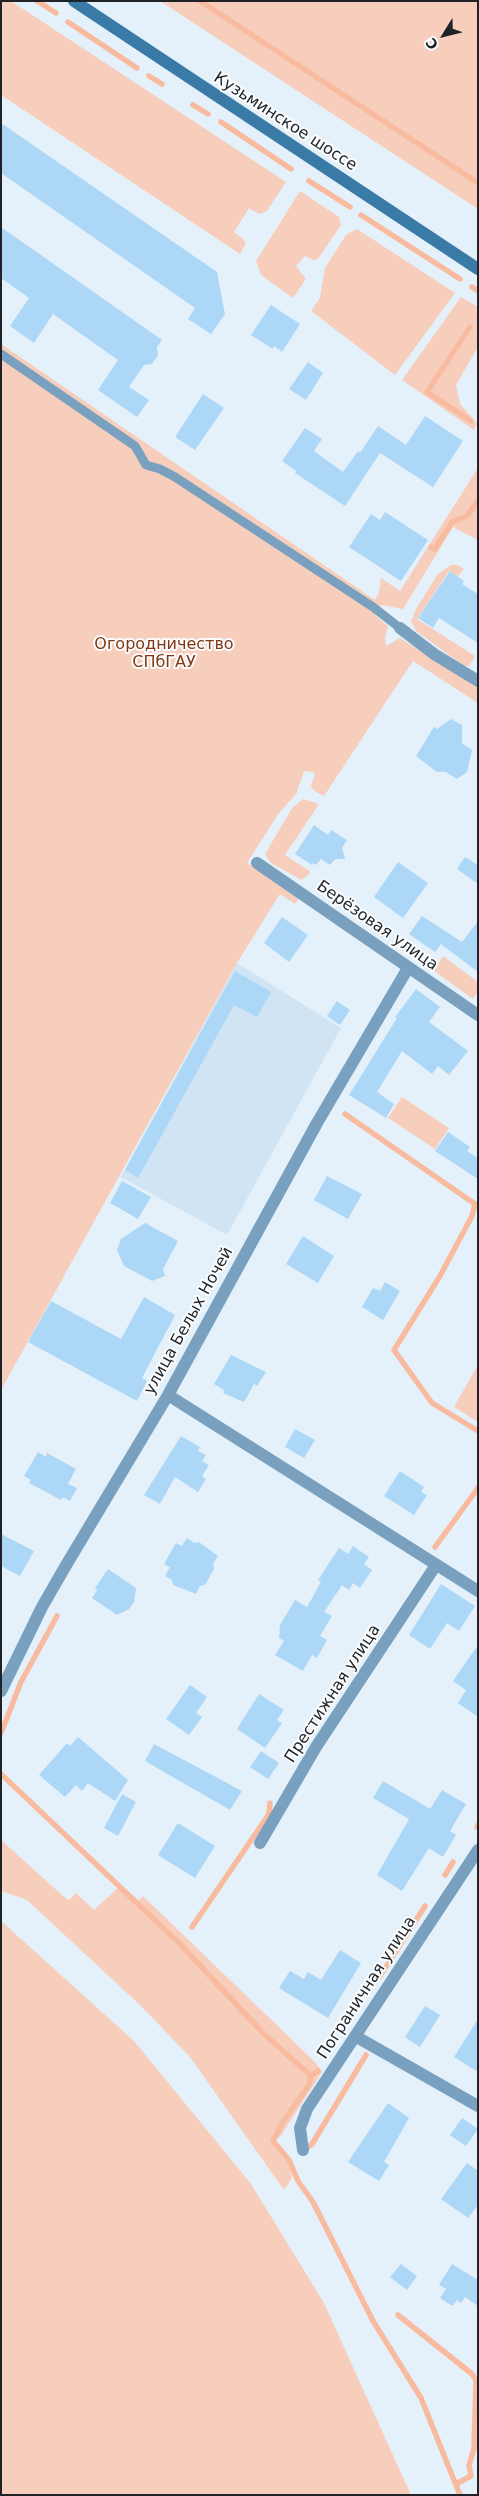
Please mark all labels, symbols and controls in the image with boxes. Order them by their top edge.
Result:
north arrow [419,10,469,60]
text: С [422,35,441,53]
street label: Кузьминское шоссе [210,69,360,175]
park label: Огородничество СПбГАУ [94,635,234,673]
street label: Берёзовая улица [313,877,441,975]
street label: улица Белых Ночей [140,1244,238,1398]
street label: Престижная улица [281,1621,385,1767]
street label: Пограничная улица [314,1913,420,2063]

